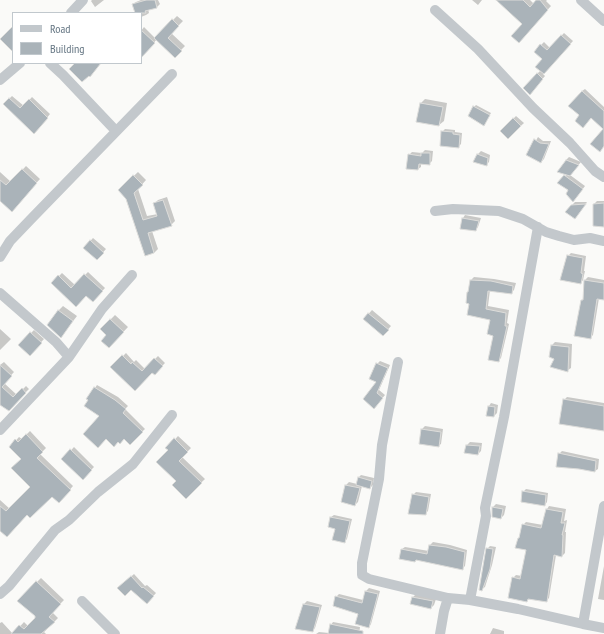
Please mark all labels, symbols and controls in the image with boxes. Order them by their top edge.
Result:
legend [12,12,142,64]
text: Road [50,21,70,36]
text: Building [50,41,85,56]

